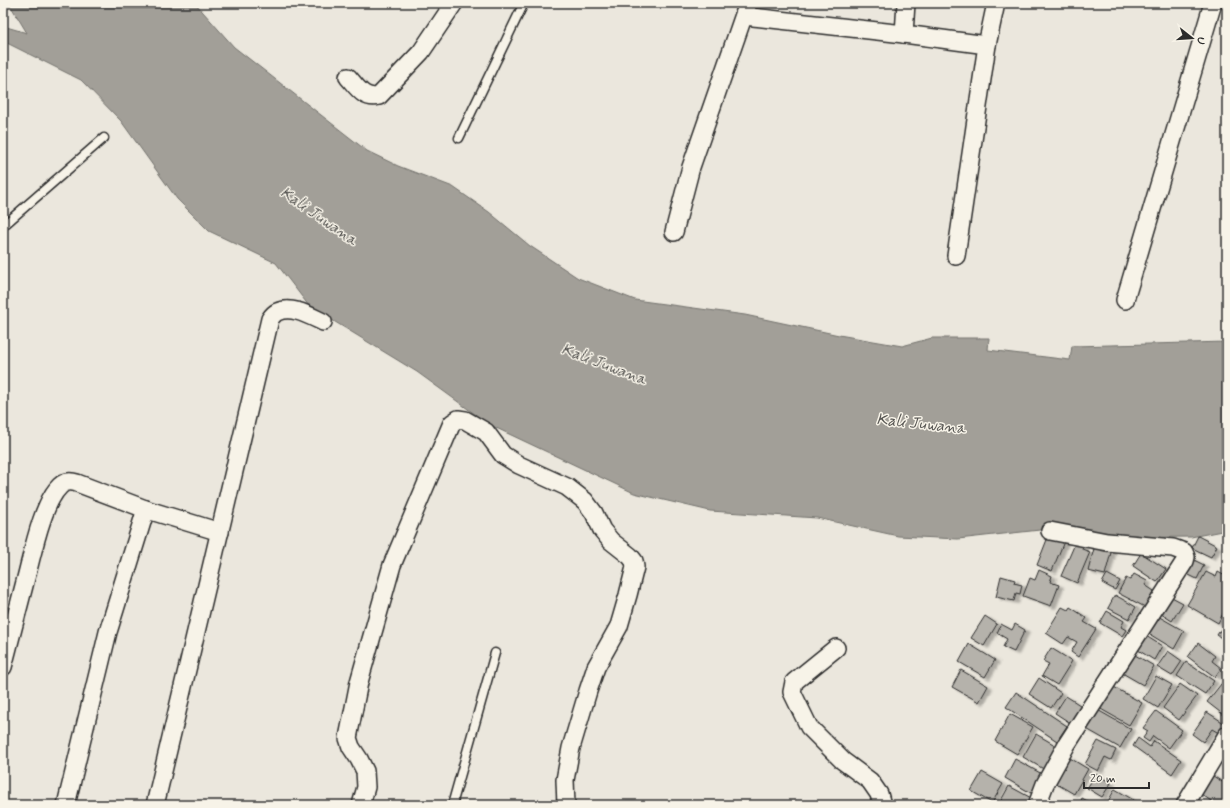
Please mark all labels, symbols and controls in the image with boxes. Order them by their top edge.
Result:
north arrow [1172,18,1212,58]
text: U [1193,35,1208,46]
water label: Kali Juwana [276,182,363,251]
water label: Kali Juwana [558,338,651,390]
water label: Kali Juwana [875,409,968,439]
scale bar [1084,764,1149,790]
text: 20 m [1090,771,1116,787]

